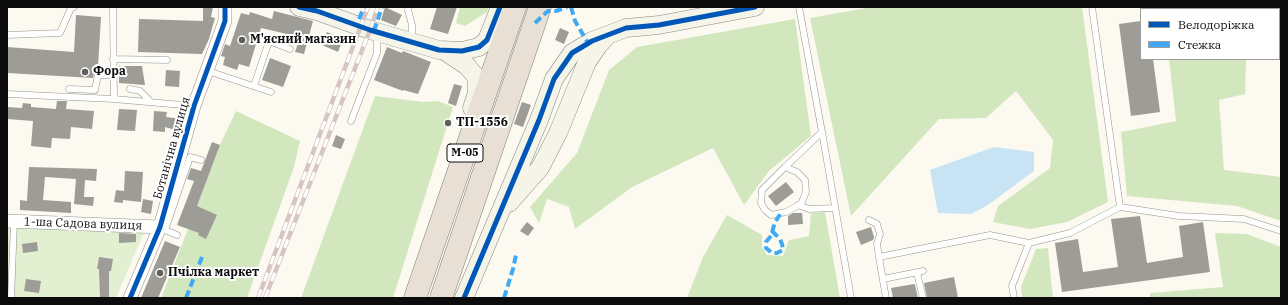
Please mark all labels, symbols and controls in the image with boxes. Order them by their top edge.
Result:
legend [1140,8,1280,60]
text: Велодоріжка [1178,17,1254,32]
place label: М'ясний магазин [250,33,356,47]
marker: М'ясний магазин [237,35,247,45]
text: Стежка [1178,37,1221,52]
place label: Фора [93,65,126,79]
marker: Фора [80,67,90,77]
street label: Ботанічна вулиця [150,95,194,201]
place label: ТП-1556 [456,116,508,130]
marker: ТП-1556 [443,118,453,128]
road number: М-05 [447,144,483,162]
street label: 1-ша Садова вулиця [23,215,143,233]
place label: Пчілка маркет [168,266,259,280]
marker: Пчілка маркет [155,268,165,278]

